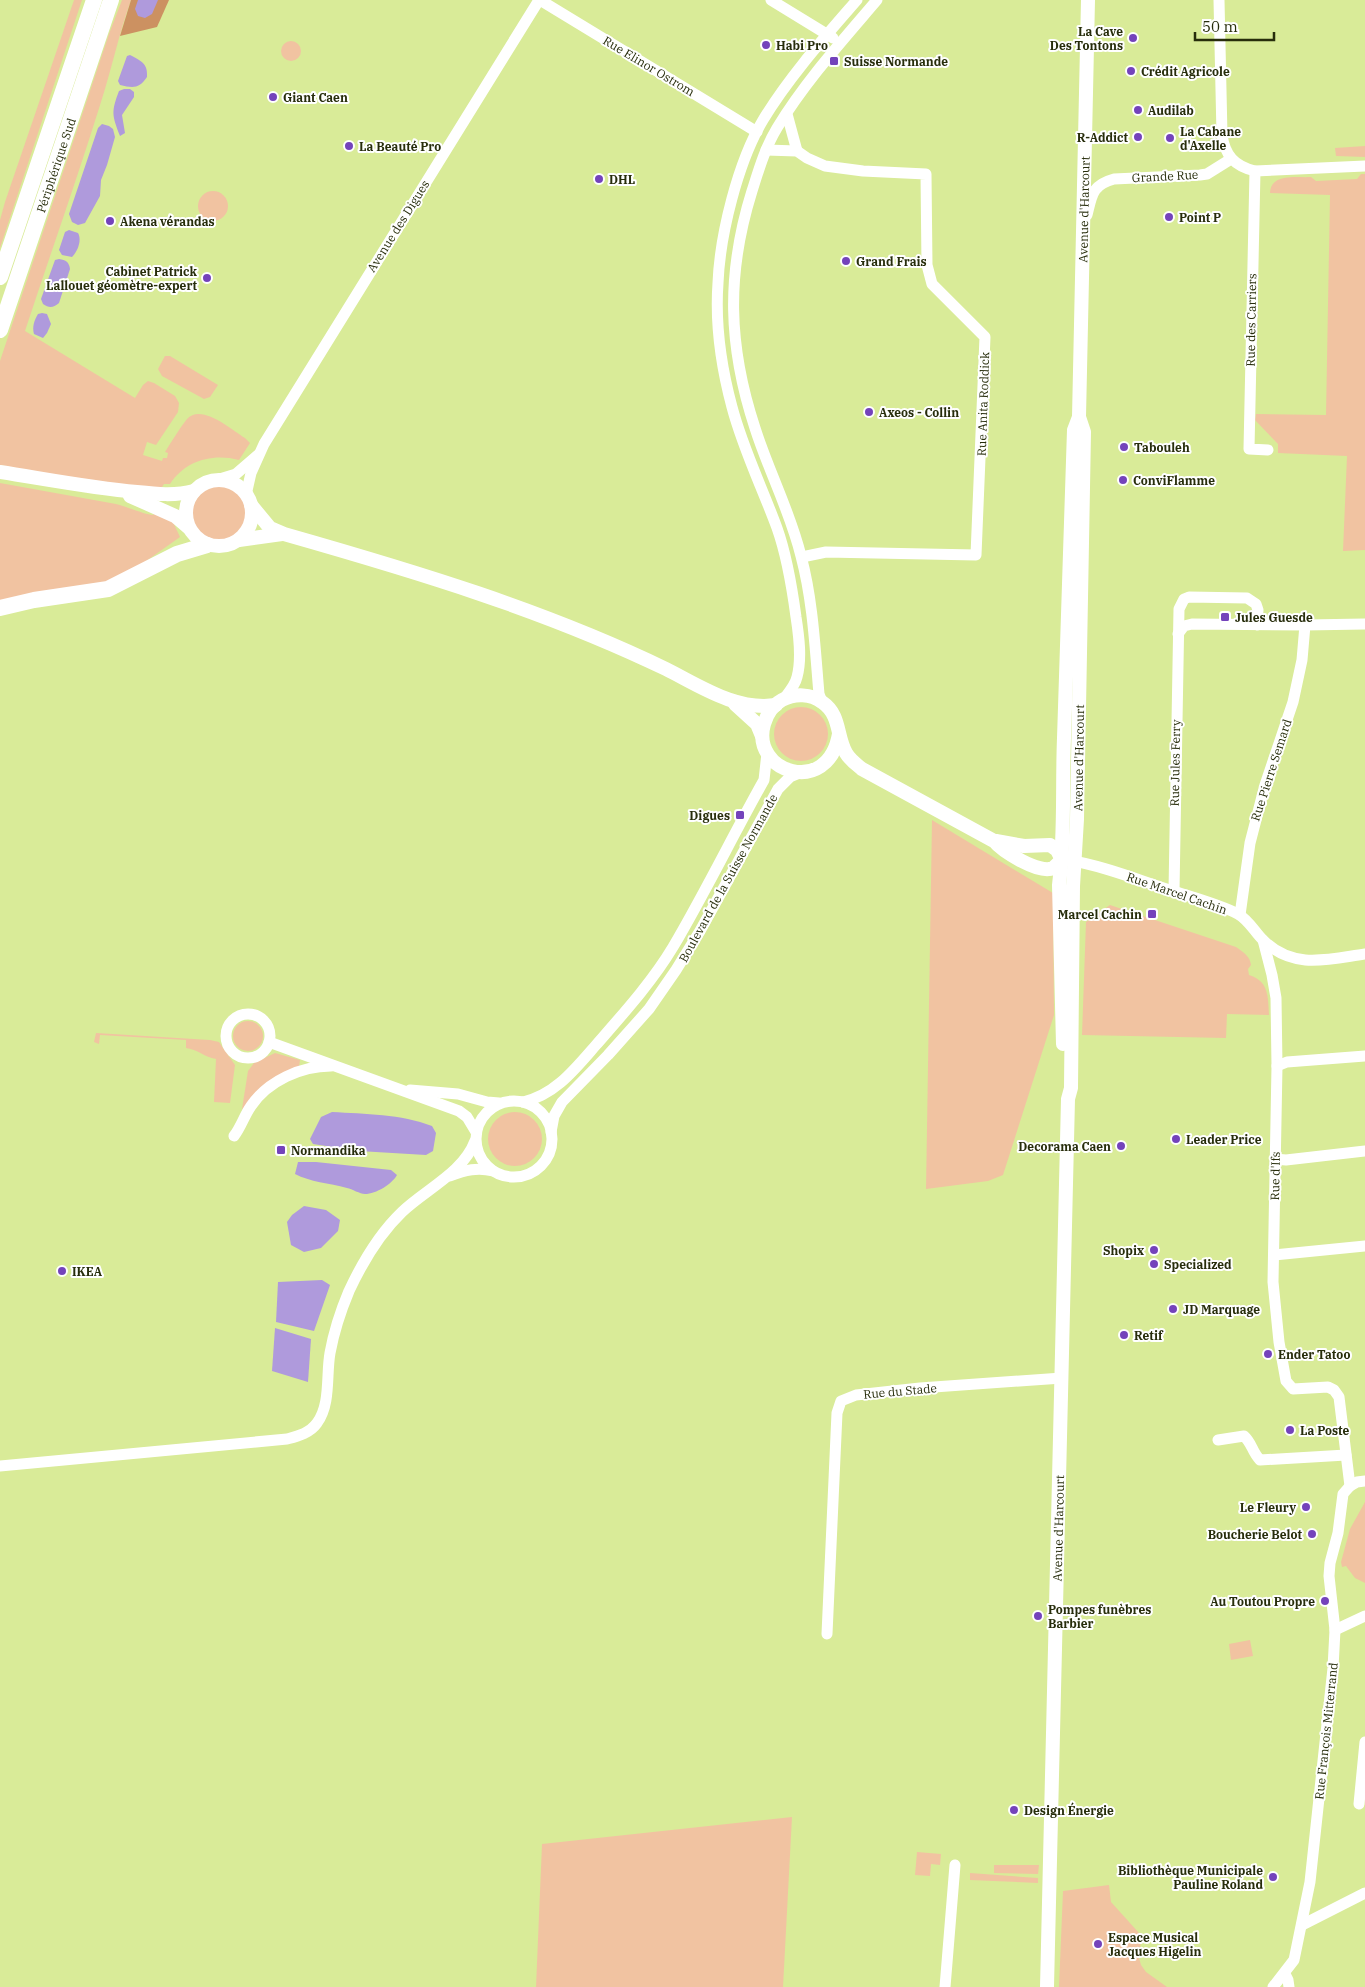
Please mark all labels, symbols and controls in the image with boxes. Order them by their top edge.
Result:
scale bar [1195,10,1274,42]
text: 50 m [1202,17,1238,36]
place label: La Cave Des Tontons [1050,24,1123,53]
marker: La Cave Des Tontons [1127,32,1139,44]
street label: Rue Elinor Ostrom [600,33,698,100]
place label: Habi Pro [776,38,828,53]
marker: Habi Pro [760,39,772,51]
place label: Suisse Normande [844,54,948,69]
marker: Suisse Normande [828,55,840,67]
place label: Crédit Agricole [1141,64,1230,79]
marker: Crédit Agricole [1125,65,1137,77]
place label: Giant Caen [283,90,348,105]
marker: Giant Caen [267,91,279,103]
place label: Audilab [1148,103,1194,118]
marker: Audilab [1132,104,1144,116]
street label: Périphérique Sud [33,116,78,214]
place label: La Cabane d'Axelle [1180,124,1241,153]
place label: R-Addict [1077,130,1129,145]
marker: R-Addict [1132,131,1144,143]
marker: La Cabane d'Axelle [1164,132,1176,144]
place label: La Beauté Pro [359,139,441,154]
marker: La Beauté Pro [343,140,355,152]
street label: Avenue d'Harcourt [1075,156,1092,263]
street label: Grande Rue [1131,167,1199,185]
place label: DHL [609,172,635,187]
marker: DHL [593,173,605,185]
street label: Avenue des Digues [364,177,432,275]
place label: Point P [1179,210,1221,225]
marker: Point P [1163,211,1175,223]
place label: Akena vérandas [120,214,215,229]
marker: Akena vérandas [104,215,116,227]
place label: Grand Frais [856,254,927,269]
marker: Grand Frais [840,255,852,267]
place label: Cabinet Patrick Lallouet géomètre-expert [46,264,198,293]
marker: Cabinet Patrick Lallouet géomètre-expert [201,272,213,284]
street label: Rue des Carriers [1243,273,1259,367]
street label: Rue Anita Roddick [974,352,992,456]
place label: Axeos - Collin [879,405,959,420]
marker: Axeos - Collin [863,406,875,418]
place label: Tabouleh [1134,440,1190,455]
marker: Tabouleh [1118,441,1130,453]
place label: ConviFlamme [1133,473,1215,488]
marker: ConviFlamme [1117,474,1129,486]
place label: Jules Guesde [1235,610,1313,625]
marker: Jules Guesde [1219,611,1231,623]
street label: Avenue d'Harcourt [1070,704,1087,811]
street label: Rue Pierre Semard [1247,717,1295,823]
street label: Rue Jules Ferry [1167,719,1183,807]
street label: Boulevard de la Suisse Normande [675,791,781,965]
place label: Digues [689,808,730,823]
marker: Digues [734,809,746,821]
street label: Rue Marcel Cachin [1125,869,1229,917]
place label: Marcel Cachin [1058,907,1142,922]
marker: Marcel Cachin [1146,908,1158,920]
place label: Leader Price [1186,1132,1262,1147]
marker: Leader Price [1170,1133,1182,1145]
place label: Decorama Caen [1018,1139,1111,1154]
marker: Decorama Caen [1115,1140,1127,1152]
place label: Normandika [291,1143,366,1158]
marker: Normandika [275,1144,287,1156]
street label: Rue d'Ifs [1267,1151,1283,1201]
place label: Shopix [1103,1243,1144,1258]
marker: Shopix [1148,1244,1160,1256]
place label: Specialized [1164,1257,1232,1272]
marker: Specialized [1148,1258,1160,1270]
place label: IKEA [72,1264,103,1279]
marker: IKEA [56,1265,68,1277]
place label: JD Marquage [1183,1302,1260,1317]
marker: JD Marquage [1167,1303,1179,1315]
place label: Retif [1134,1328,1164,1343]
marker: Retif [1118,1329,1130,1341]
place label: Ender Tatoo [1278,1347,1350,1362]
marker: Ender Tatoo [1262,1348,1274,1360]
street label: Rue du Stade [863,1380,937,1402]
place label: La Poste [1300,1423,1350,1438]
marker: La Poste [1284,1424,1296,1436]
street label: Avenue d'Harcourt [1049,1475,1067,1582]
place label: Le Fleury [1240,1500,1296,1515]
marker: Le Fleury [1300,1501,1312,1513]
place label: Boucherie Belot [1208,1527,1303,1542]
marker: Boucherie Belot [1306,1528,1318,1540]
place label: Au Toutou Propre [1210,1594,1315,1609]
marker: Au Toutou Propre [1319,1595,1331,1607]
place label: Pompes funèbres Barbier [1048,1602,1151,1631]
marker: Pompes funèbres Barbier [1032,1610,1044,1622]
street label: Rue François Mitterrand [1311,1662,1341,1800]
place label: Design Énergie [1024,1802,1114,1818]
marker: Design Énergie [1008,1804,1020,1816]
place label: Bibliothèque Municipale Pauline Roland [1118,1863,1263,1892]
marker: Bibliothèque Municipale Pauline Roland [1267,1871,1279,1883]
place label: Espace Musical Jacques Higelin [1108,1930,1201,1959]
marker: Espace Musical Jacques Higelin [1092,1938,1104,1950]

